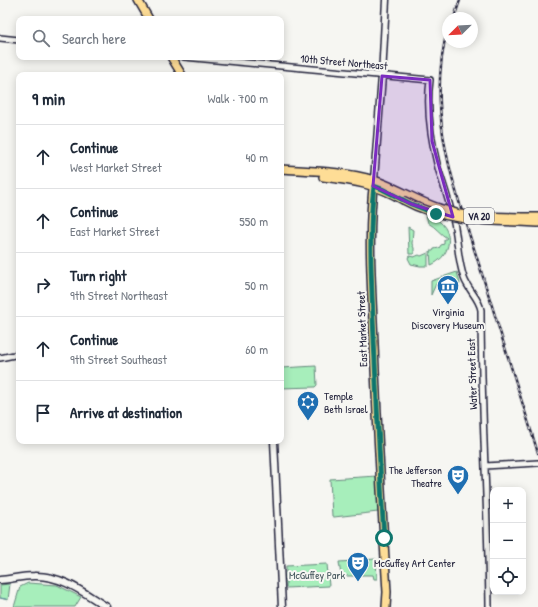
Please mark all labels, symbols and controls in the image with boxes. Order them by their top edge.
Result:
north arrow [442,12,478,48]
search box [16,16,284,60]
icon: search [30,27,52,49]
text: Search here [62,28,126,49]
street label: 10th Street Northeast [300,51,388,73]
text: 9 min [32,87,65,110]
text: Walk · 700 m [208,89,268,107]
text: Continue [70,137,118,158]
icon: ahead [32,146,54,168]
text: 40 m [245,148,268,166]
text: West Market Street [70,158,162,176]
text: Continue [70,201,118,222]
route end [427,205,445,223]
road number: VA 20 [464,208,494,224]
icon: ahead [32,210,54,232]
text: 550 m [239,212,268,230]
text: East Market Street [70,222,159,240]
text: Turn right [70,265,126,286]
museum icon: Virginia Discovery Museum [435,273,461,306]
icon: right [32,274,54,296]
text: 50 m [245,276,268,294]
text: 9th Street Northeast [70,286,168,304]
street label: East Market Street [354,291,370,367]
place label: Virginia Discovery Museum [412,305,485,332]
text: Continue [70,329,118,350]
icon: ahead [32,338,54,360]
street label: Water Street East [464,338,480,410]
text: 60 m [245,340,268,358]
text: 9th Street Southeast [70,350,167,368]
synagogue icon: Temple Beth Israel [295,389,321,422]
place label: Temple Beth Israel [324,389,368,416]
icon: arrive [32,402,54,424]
text: Arrive at destination [70,402,182,423]
place label: The Jefferson Theatre [389,463,443,490]
theatre icon: The Jefferson Theatre [445,463,471,496]
map controls [490,487,526,595]
button: + [490,487,526,523]
button: − [490,523,526,559]
route start [375,529,393,547]
theatre icon: McGuffey Art Center [345,550,371,583]
place label: McGuffey Art Center [374,556,456,570]
button: locate [490,559,526,595]
park label: McGuffey Park [289,568,346,582]

